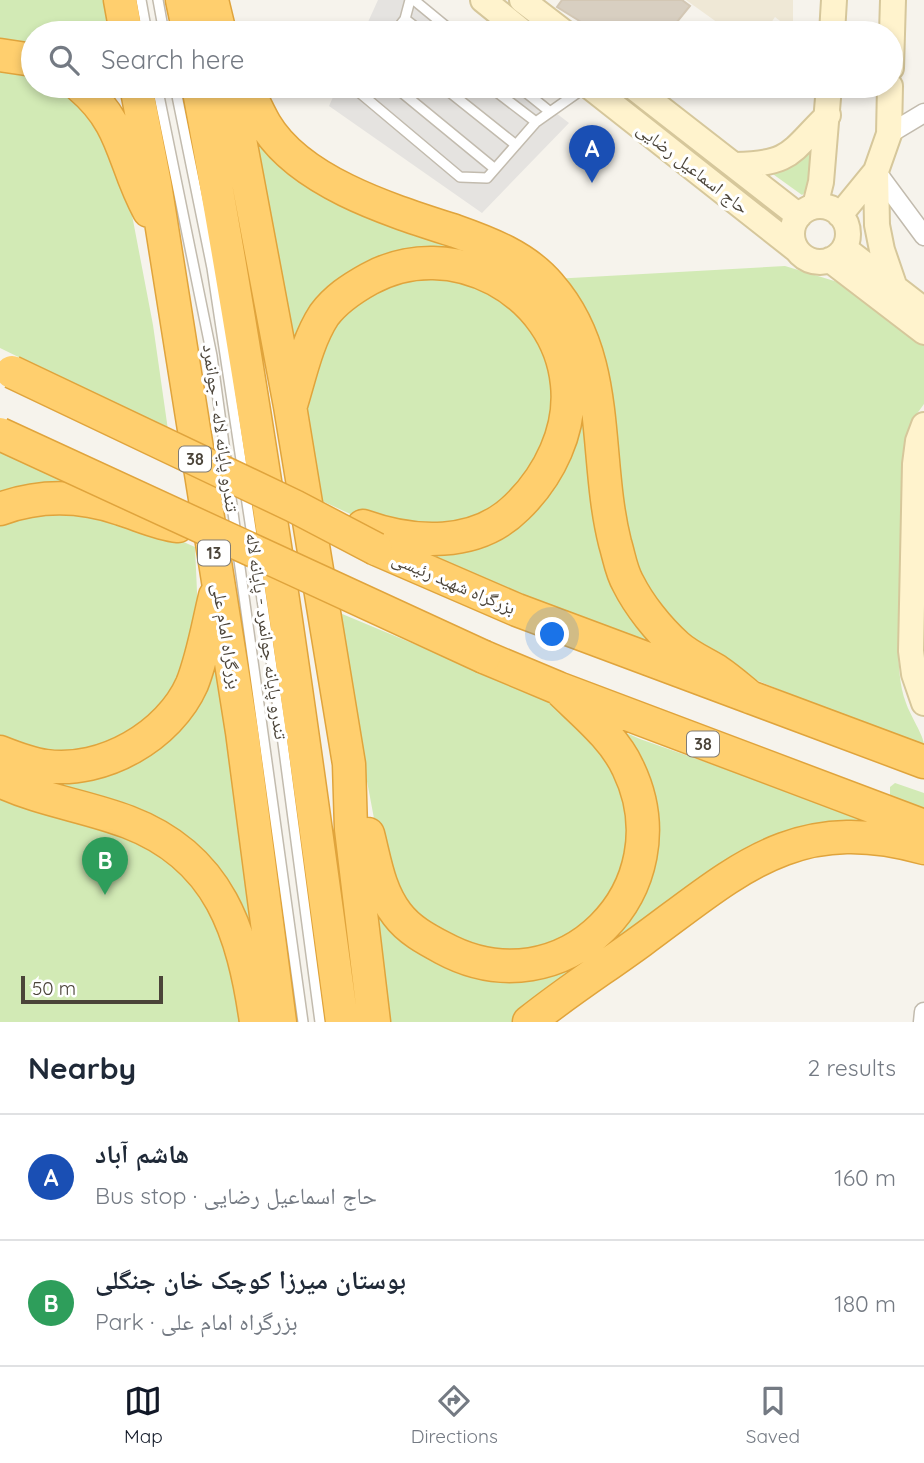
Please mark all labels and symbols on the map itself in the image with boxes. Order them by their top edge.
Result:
street label: حاج اسماعیل رضایی [632,117,754,220]
pin: A [569,125,615,183]
street label: تندرو پایانه لاله - جوانمرد [198,343,244,513]
road number: 38 [179,446,211,472]
street label: تندرو پایانه جوانمرد - پایانه لاله [241,531,293,741]
road number: 13 [198,540,230,566]
street label: بزرگراه شهید رئیسی [389,547,519,619]
street label: بزرگراه امام علی [206,581,247,691]
your location [535,617,569,651]
road number: 38 [687,732,719,757]
pin: B [82,837,128,895]
scale bar [21,973,163,1005]

